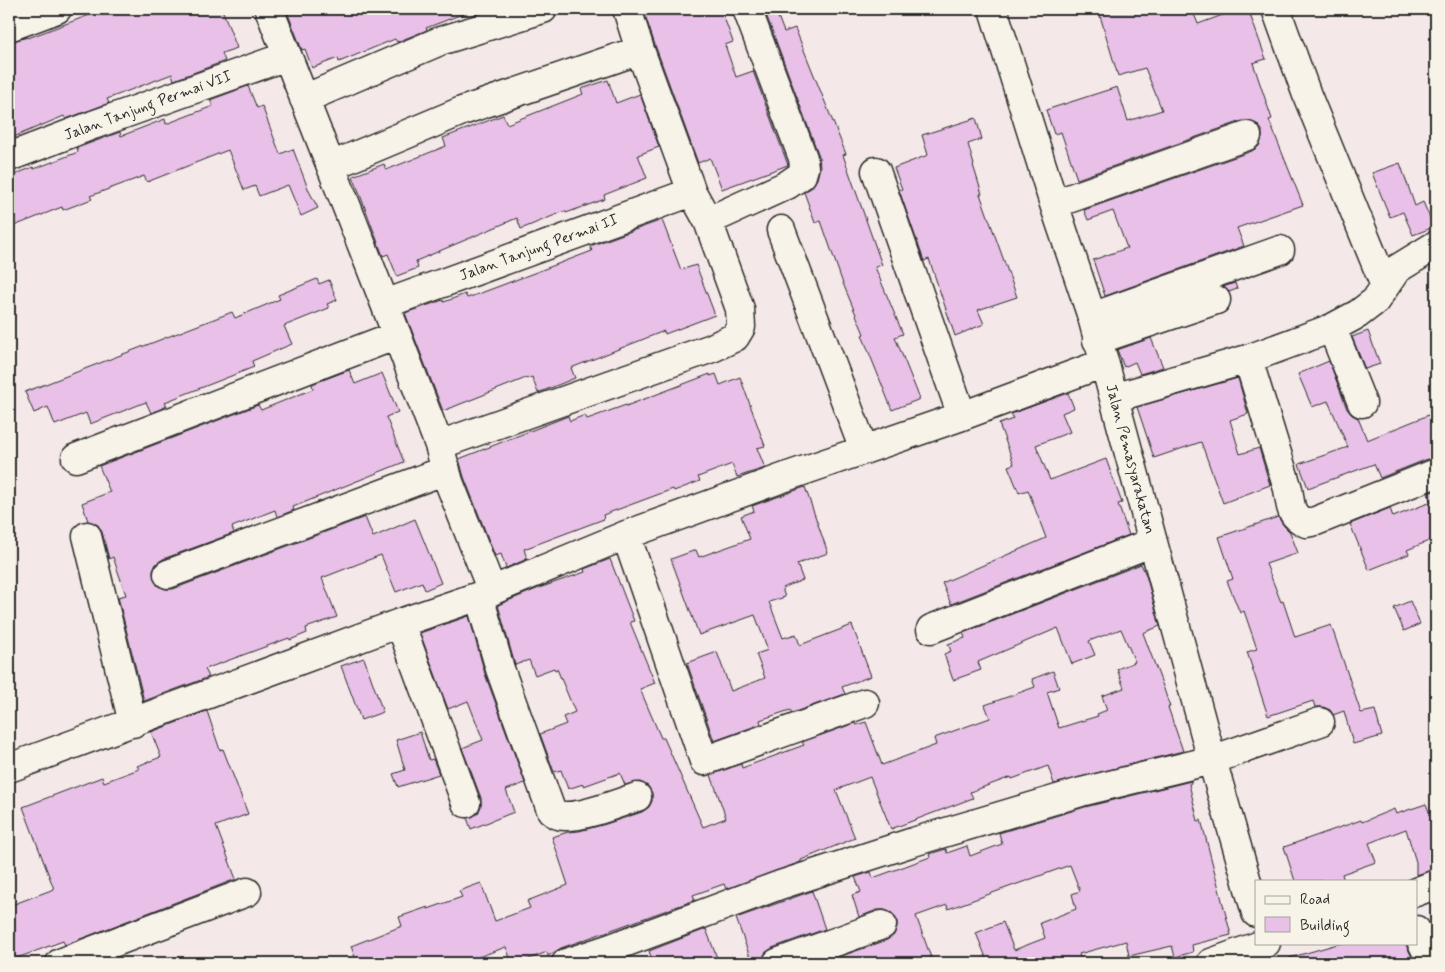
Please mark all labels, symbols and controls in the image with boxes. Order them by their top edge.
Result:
street label: Jalan Tanjung Permai VII [61,66,235,147]
street label: Jalan Tanjung Permai II [457,210,622,287]
street label: Jalan Pemasyarakatan [1100,382,1160,536]
legend [1255,880,1418,944]
text: Road [1300,890,1330,910]
text: Building [1300,916,1350,937]

